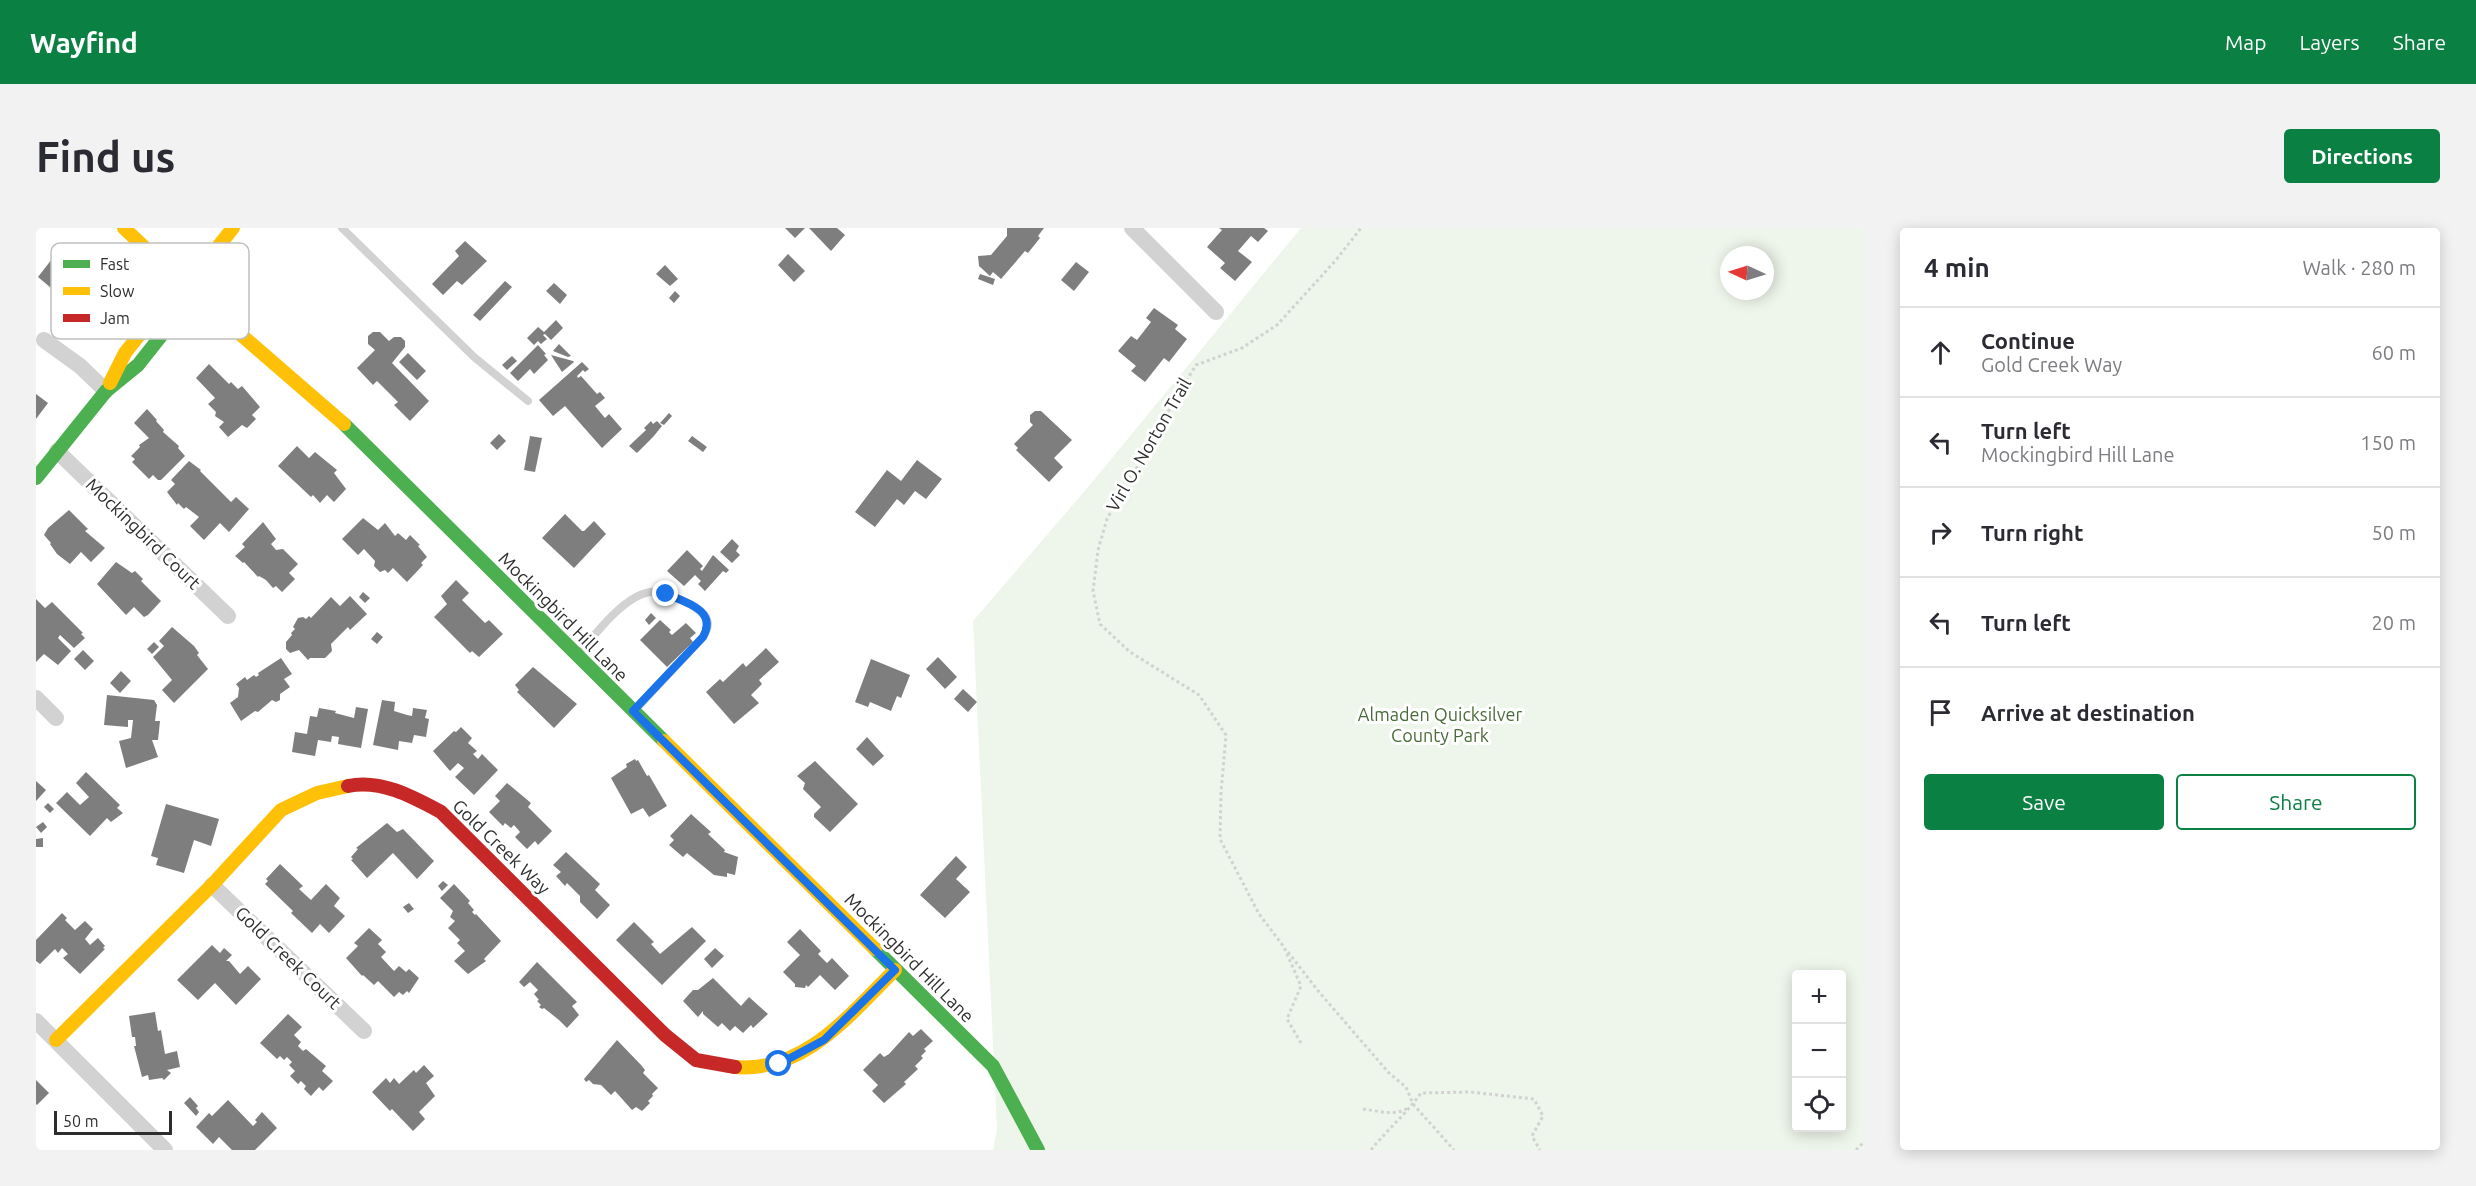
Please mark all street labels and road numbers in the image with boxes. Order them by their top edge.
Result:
street label: Virl O. Norton Trail [1102,374,1195,515]
street label: Mockingbird Court [83,474,205,593]
street label: Mockingbird Hill Lane [495,548,632,685]
street label: Gold Creek Way [449,795,555,898]
street label: Mockingbird Hill Lane [841,889,978,1026]
street label: Gold Creek Court [232,902,345,1013]

